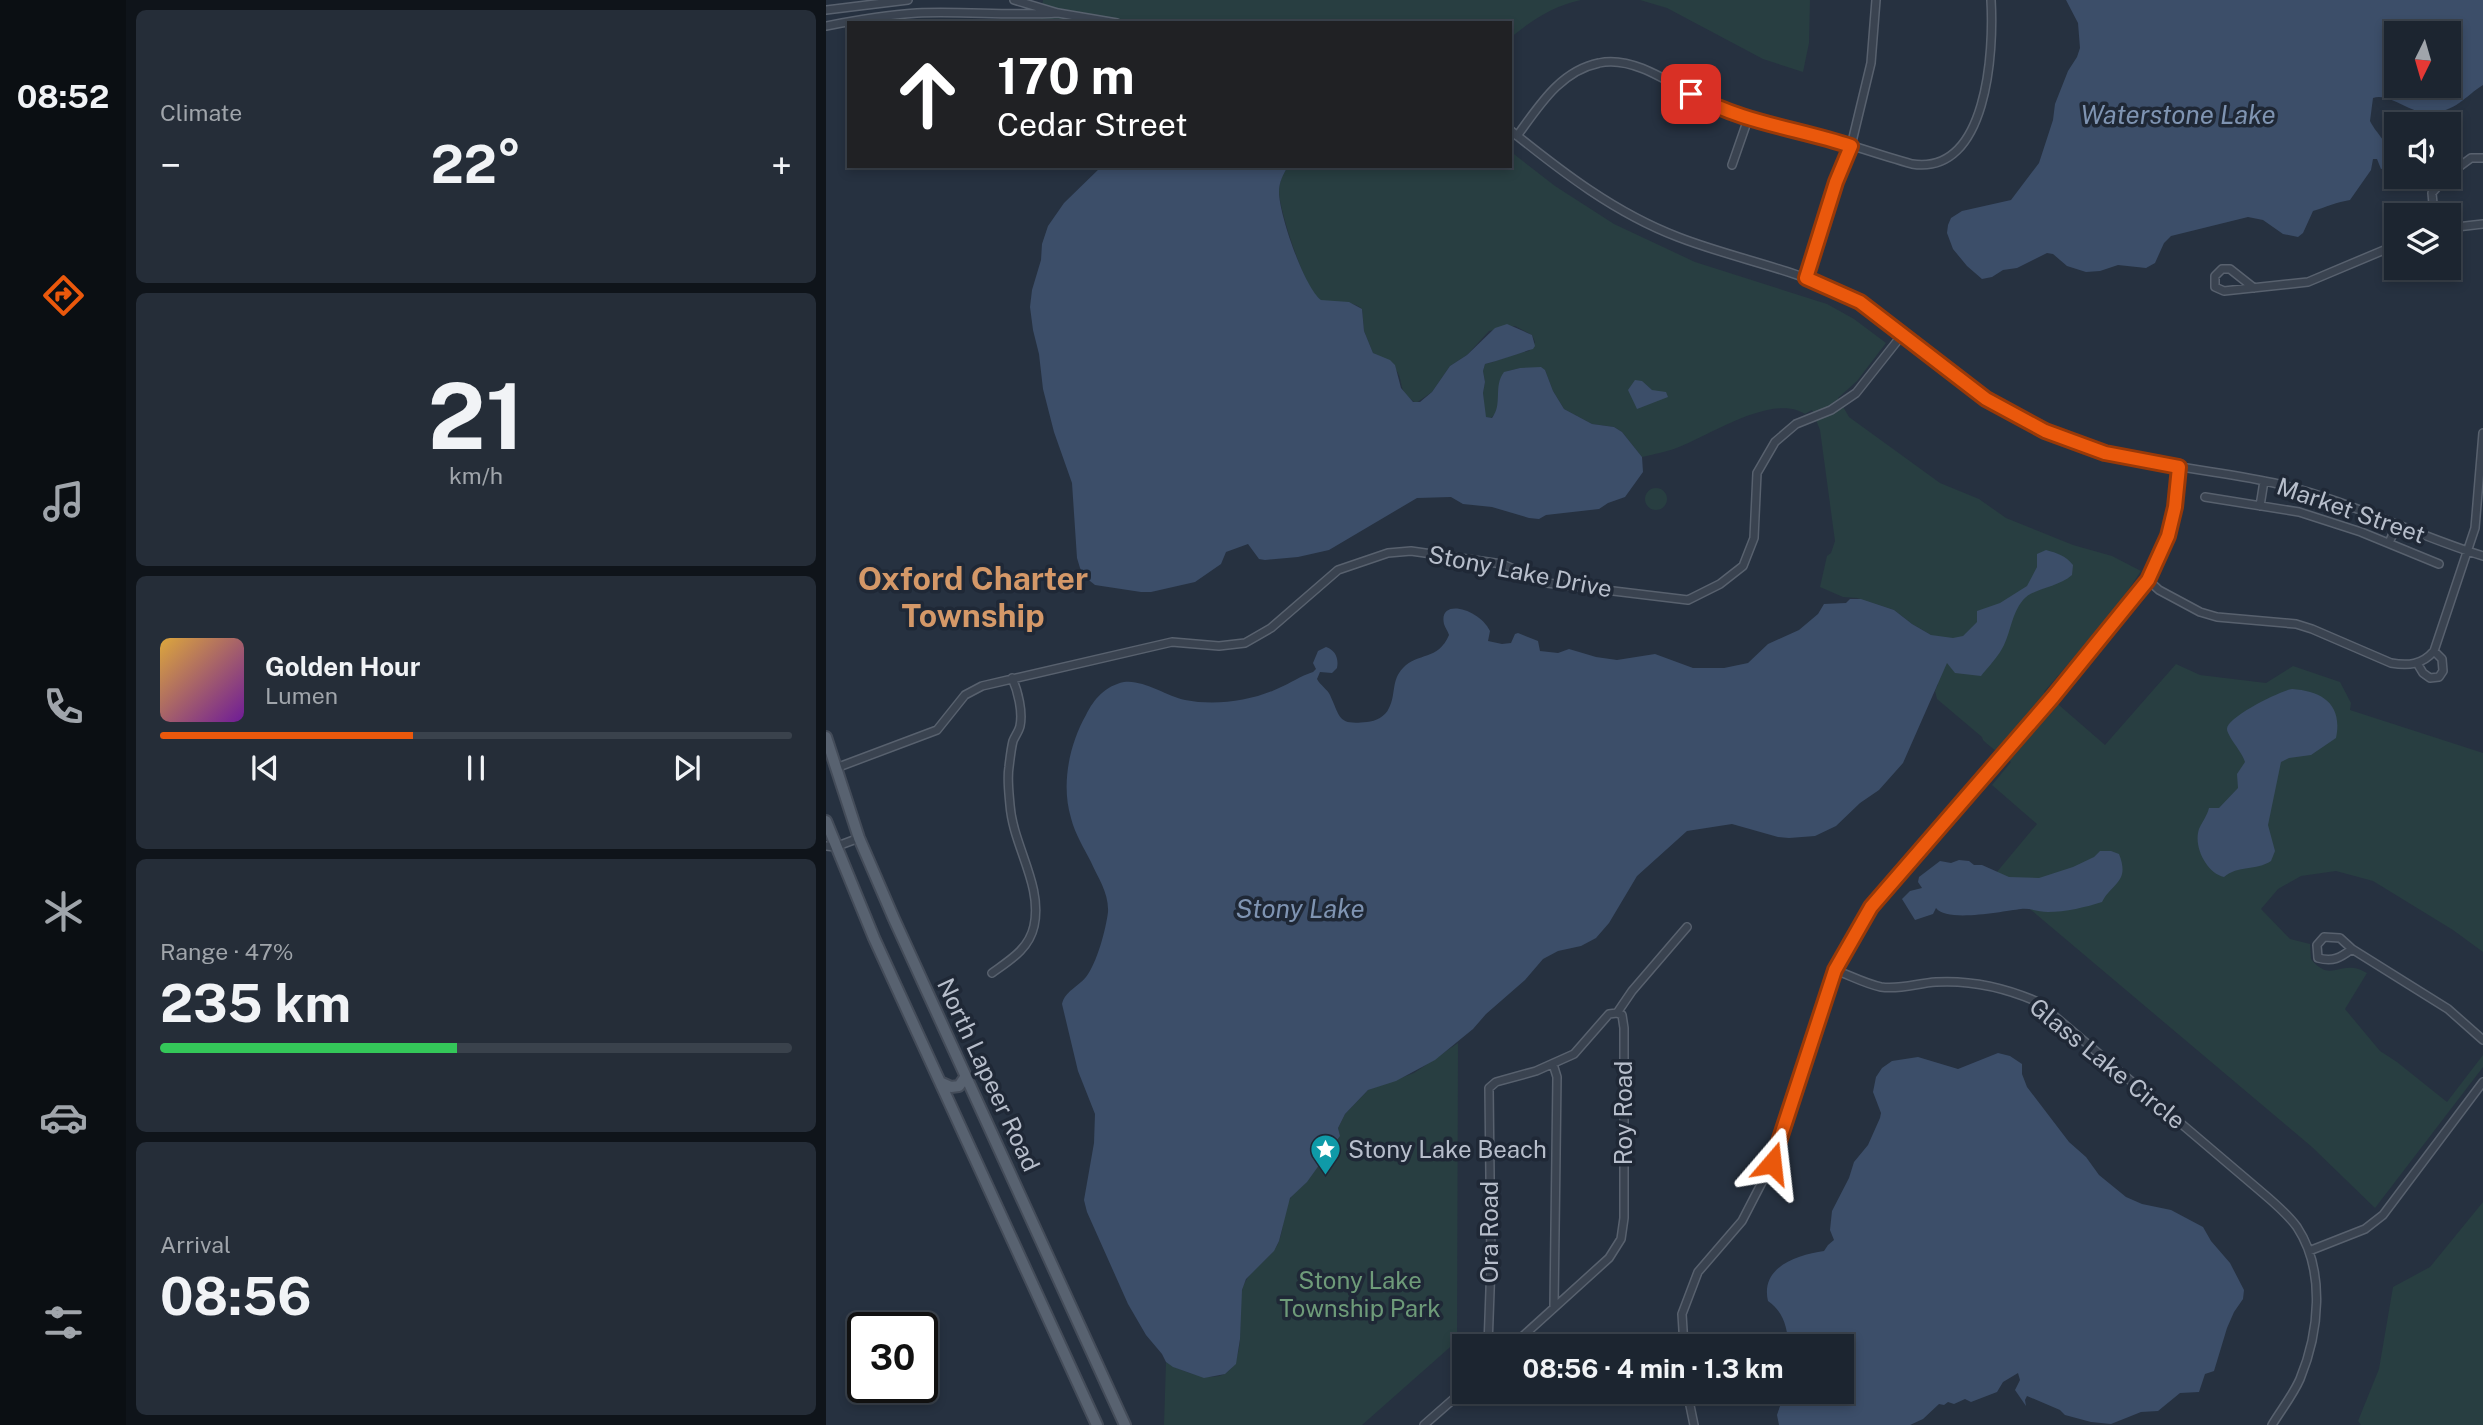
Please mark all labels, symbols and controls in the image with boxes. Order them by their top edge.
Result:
north arrow [2384,21,2460,98]
map controls [2384,21,2461,280]
text: 170 m [997,47,1135,105]
icon: ahead [882,49,973,140]
pin [1661,64,1721,124]
icon: arrive [1672,75,1710,113]
text: 08:52 [17,78,109,115]
text: Climate [160,99,242,126]
water label: Waterstone Lake [2080,99,2276,130]
text: Cedar Street [997,106,1188,143]
button: sound [2384,112,2461,189]
text: 22° [431,134,521,195]
text: − [160,143,181,188]
text: + [771,143,792,188]
button: layers [2384,203,2461,280]
icon: directions [39,271,88,320]
text: 21 [428,363,524,469]
text: km/h [449,462,503,489]
street label: Market Street [2273,472,2429,549]
icon: music [39,477,88,526]
street label: Stony Lake Drive [1426,539,1614,603]
district label: Oxford Charter Township [858,560,1088,634]
text: Golden Hour [265,651,420,682]
icon: phone [39,682,88,731]
text: Lumen [265,682,338,709]
icon: previous [246,749,284,787]
icon: pause [457,749,495,787]
icon: next [668,749,706,787]
icon: climate [39,887,88,936]
water label: Stony Lake [1235,893,1365,924]
text: Range · 47% [160,938,294,965]
text: 235 km [160,973,351,1034]
street label: North Lapeer Road [932,974,1046,1176]
street label: Glass Lake Circle [2024,992,2191,1134]
street label: Roy Road [1609,1061,1637,1165]
icon: car [39,1093,88,1142]
position arrow [1735,1126,1809,1200]
place icon: Stony Lake Beach [1308,1133,1342,1177]
place label: Stony Lake Beach [1348,1135,1547,1163]
street label: Ora Road [1475,1181,1503,1283]
text: Arrival [160,1231,231,1258]
text: 08:56 [160,1266,312,1327]
park label: Stony Lake Township Park [1279,1266,1441,1322]
icon: filters [39,1298,88,1347]
speed limit sign: 30 [847,1312,938,1403]
text: 08:56 · 4 min · 1.3 km [1523,1353,1783,1384]

